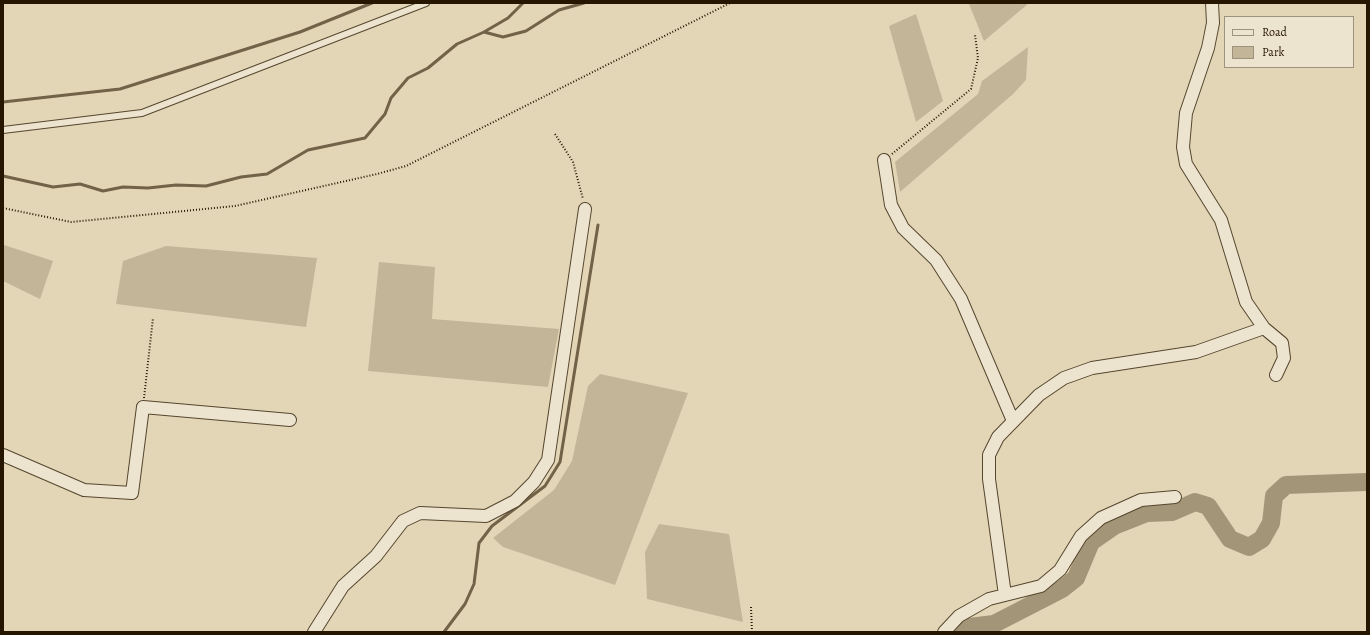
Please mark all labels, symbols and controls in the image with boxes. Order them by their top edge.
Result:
legend [1224,16,1354,68]
text: Road [1262,24,1287,40]
text: Park [1262,44,1285,60]

